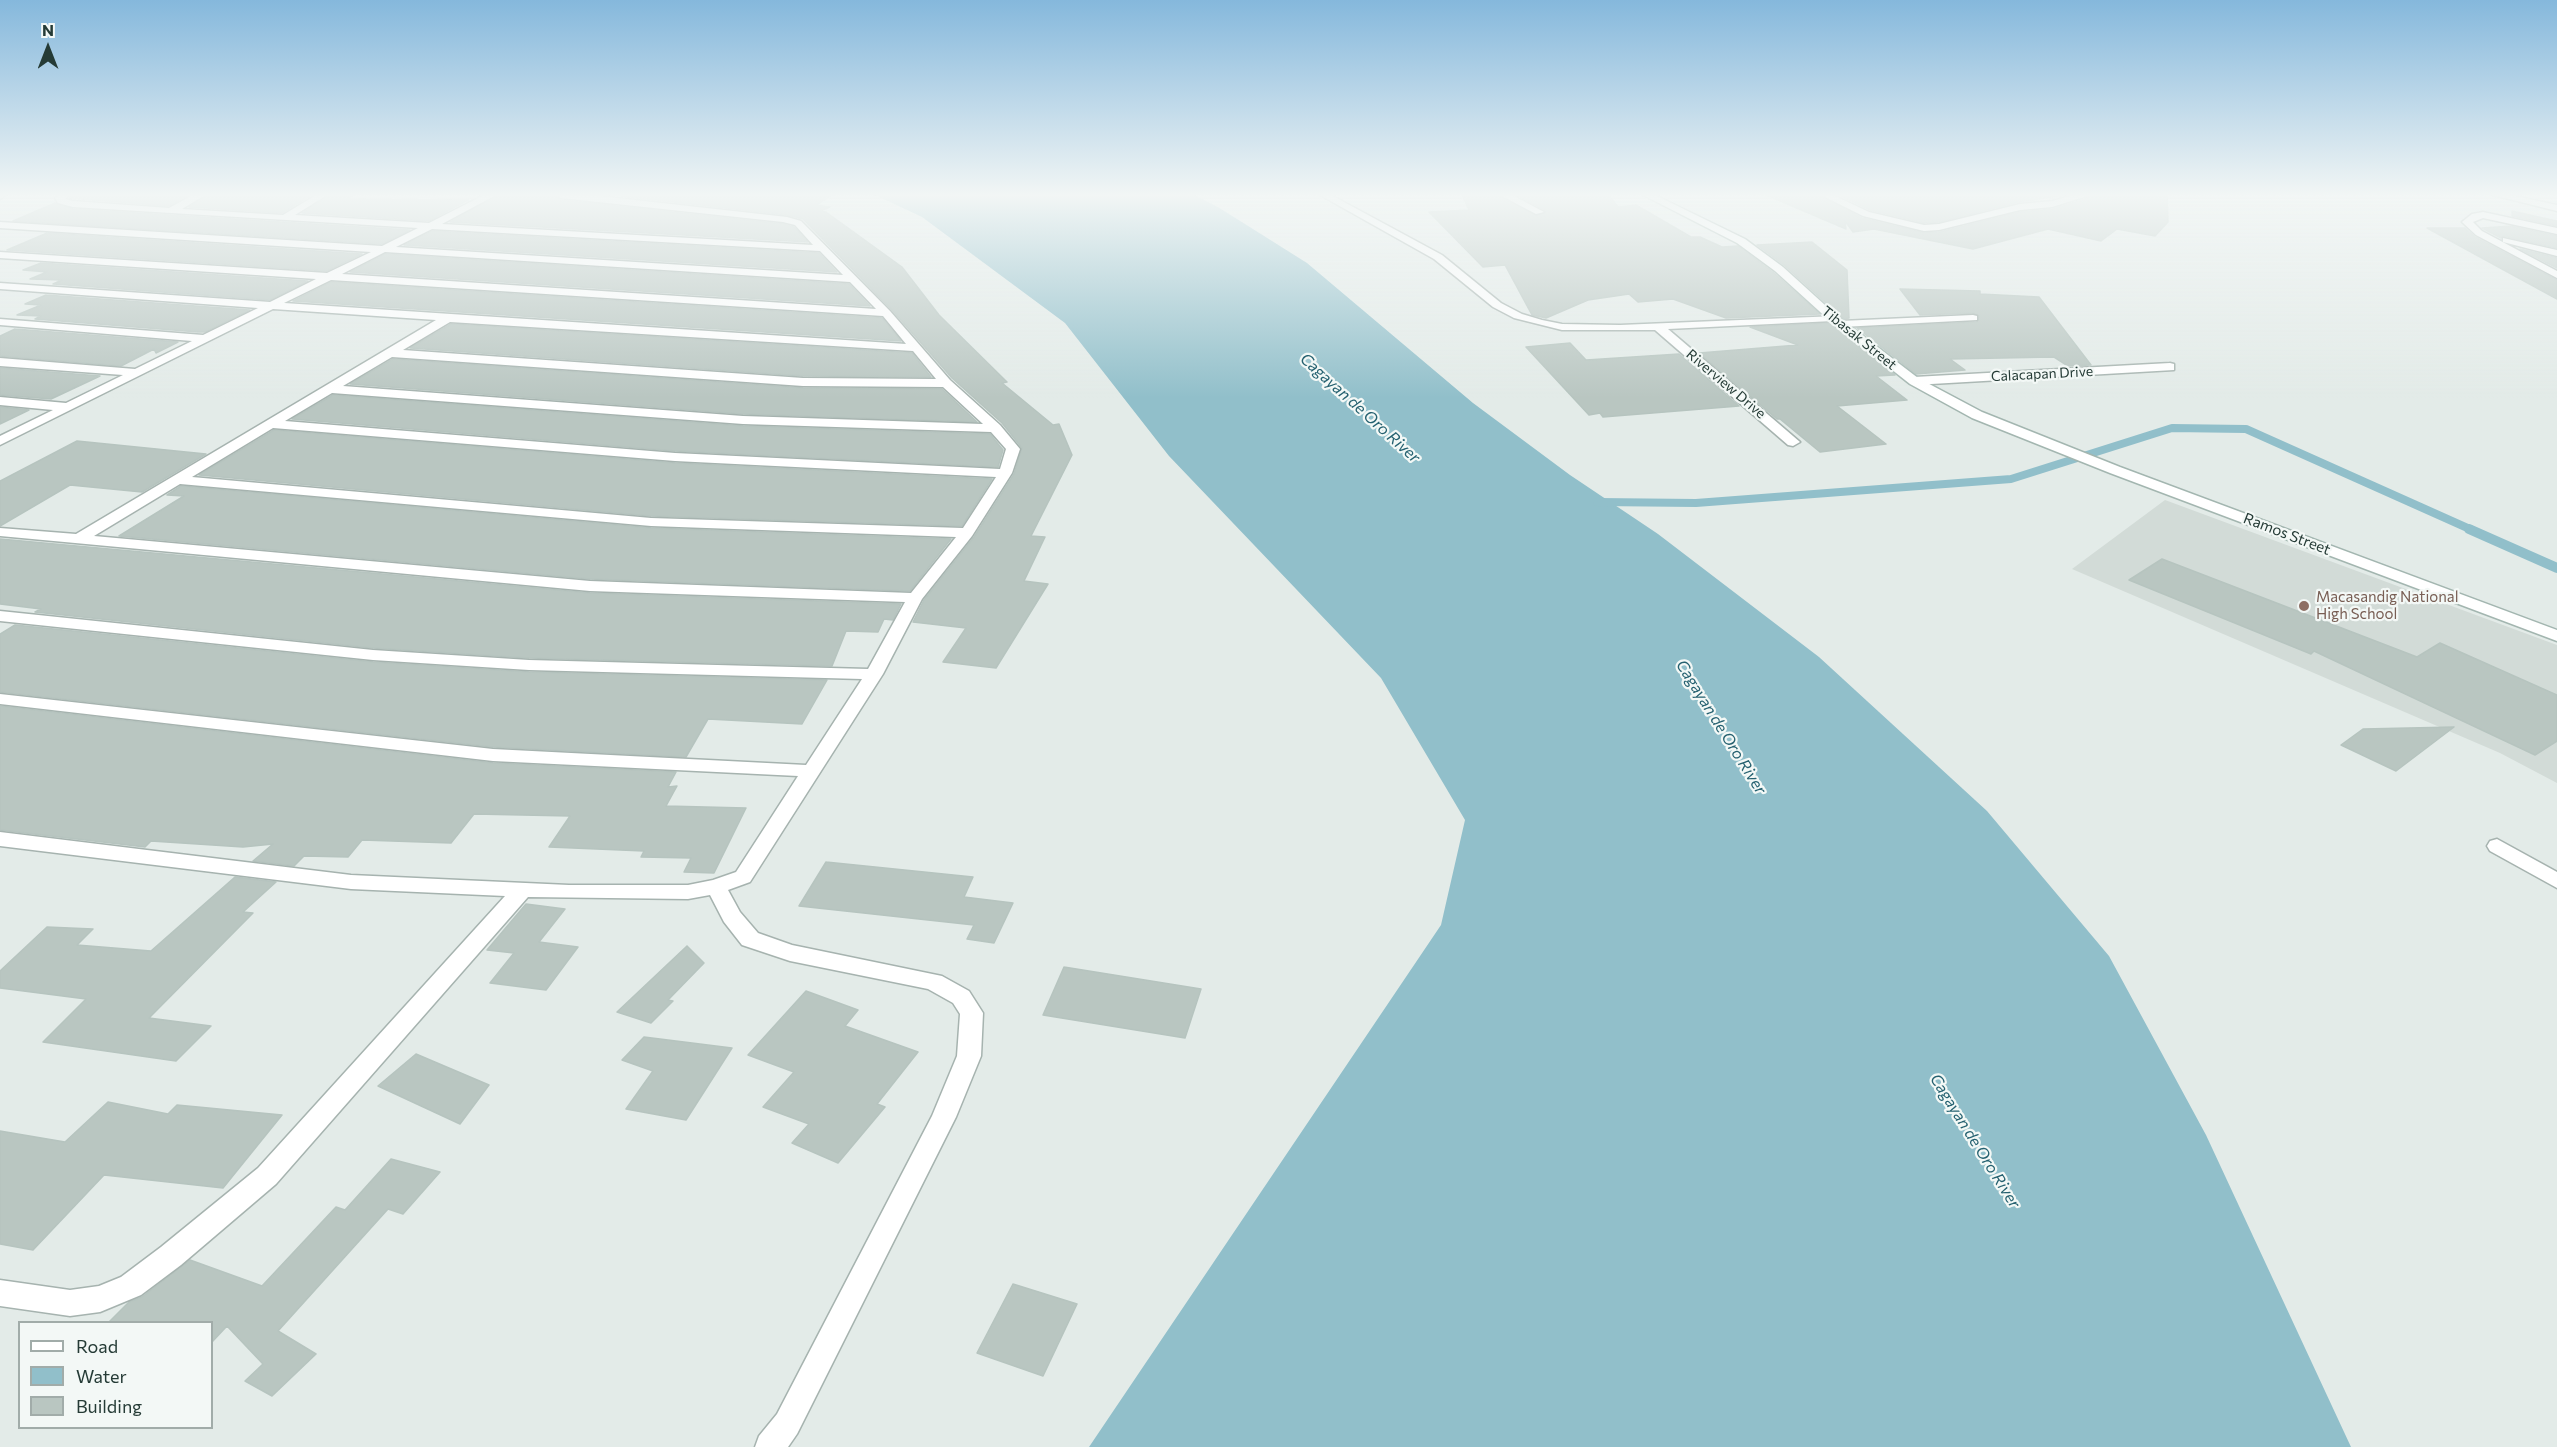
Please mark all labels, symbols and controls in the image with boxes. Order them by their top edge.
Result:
north arrow [18,18,78,78]
text: N [42,20,54,39]
street label: Tibasak Street [1818,303,1900,373]
street label: Riverview Drive [1683,346,1769,422]
water label: Cagayan de Oro River [1296,349,1424,467]
street label: Calacapan Drive [1991,363,2093,385]
street label: Ramos Street [2241,509,2333,559]
place label: Macasandig National High School [2316,588,2458,623]
marker: Macasandig National High School [2297,599,2311,613]
water label: Cagayan de Oro River [1672,656,1770,798]
water label: Cagayan de Oro River [1926,1070,2024,1212]
legend [18,1321,213,1429]
text: Road [76,1335,118,1357]
text: Water [76,1365,127,1387]
text: Building [76,1395,142,1417]

